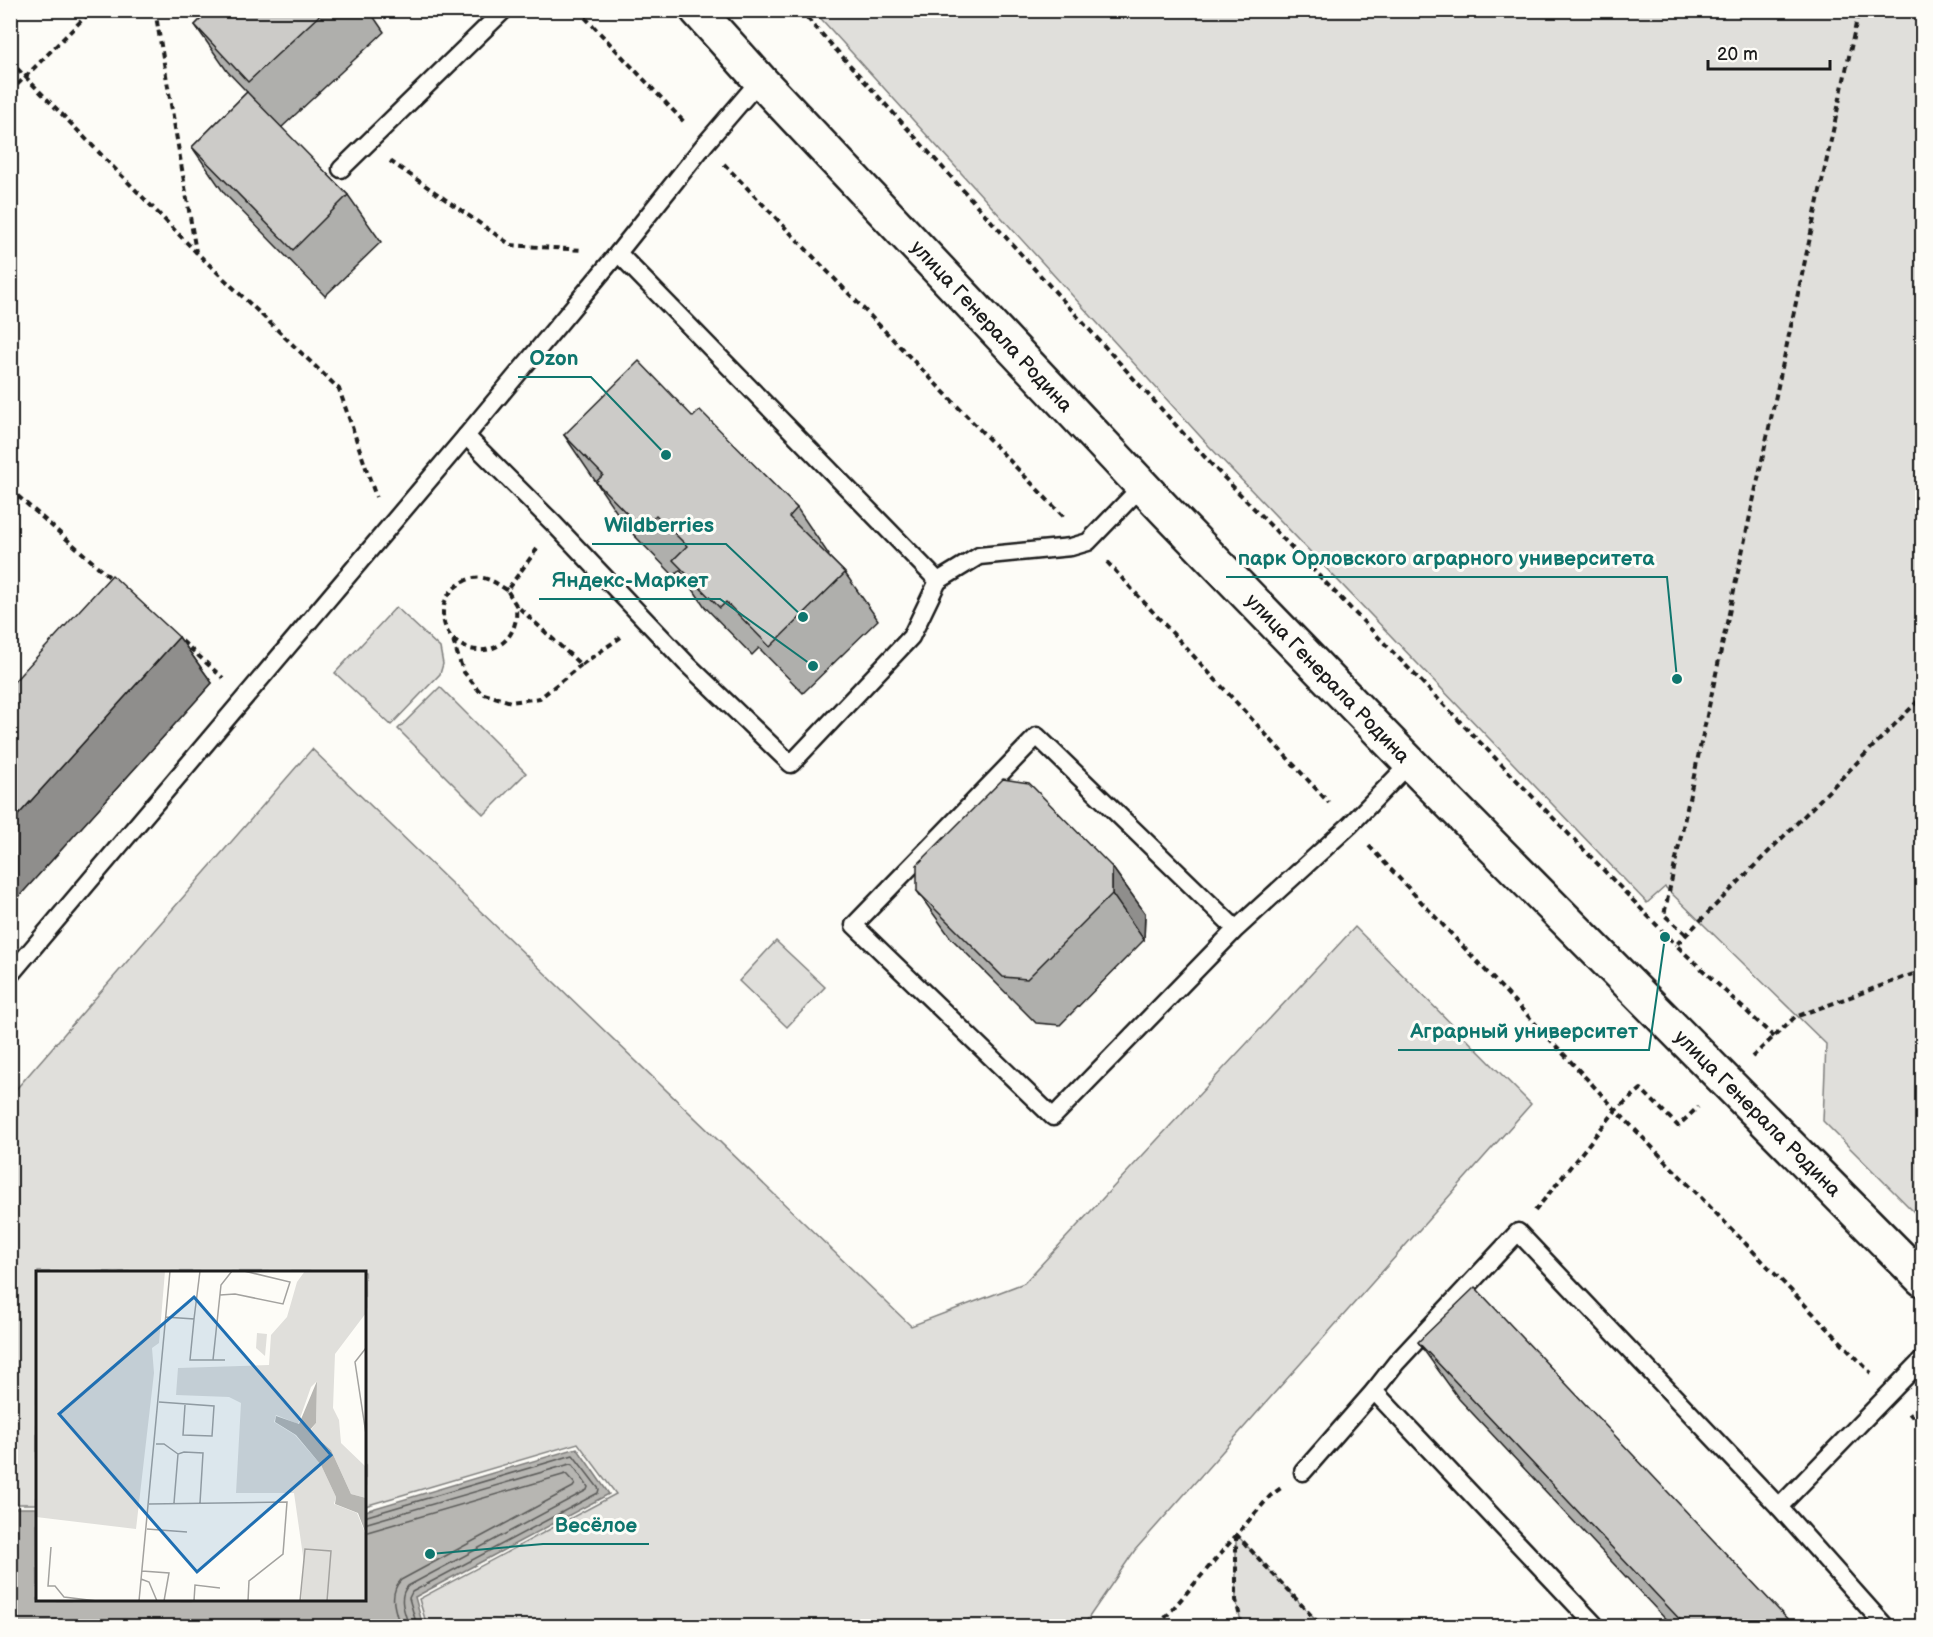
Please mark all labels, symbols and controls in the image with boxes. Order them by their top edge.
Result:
scale bar [1708,33,1830,71]
text: 20 m [1717,44,1758,65]
street label: улица Генерала Родина [905,236,1077,418]
callout: Ozon [518,338,591,377]
text: Ozon [530,346,578,371]
callout: Wildberries [592,505,726,544]
text: Wildberries [604,513,714,538]
callout: парк Орловского аграрного университета [1226,538,1667,577]
text: парк Орловского аграрного университета [1238,546,1655,571]
callout: Яндекс-Маркет [539,560,720,599]
text: Яндекс-Маркет [551,568,709,593]
street label: улица Генерала Родина [1240,589,1415,768]
callout: Аграрный университет [1398,1011,1649,1050]
text: Аграрный университет [1409,1019,1638,1044]
street label: улица Генерала Родина [1669,1025,1846,1202]
inset map [36,1271,366,1601]
callout: Весёлое [543,1505,649,1544]
text: Весёлое [555,1513,637,1538]

